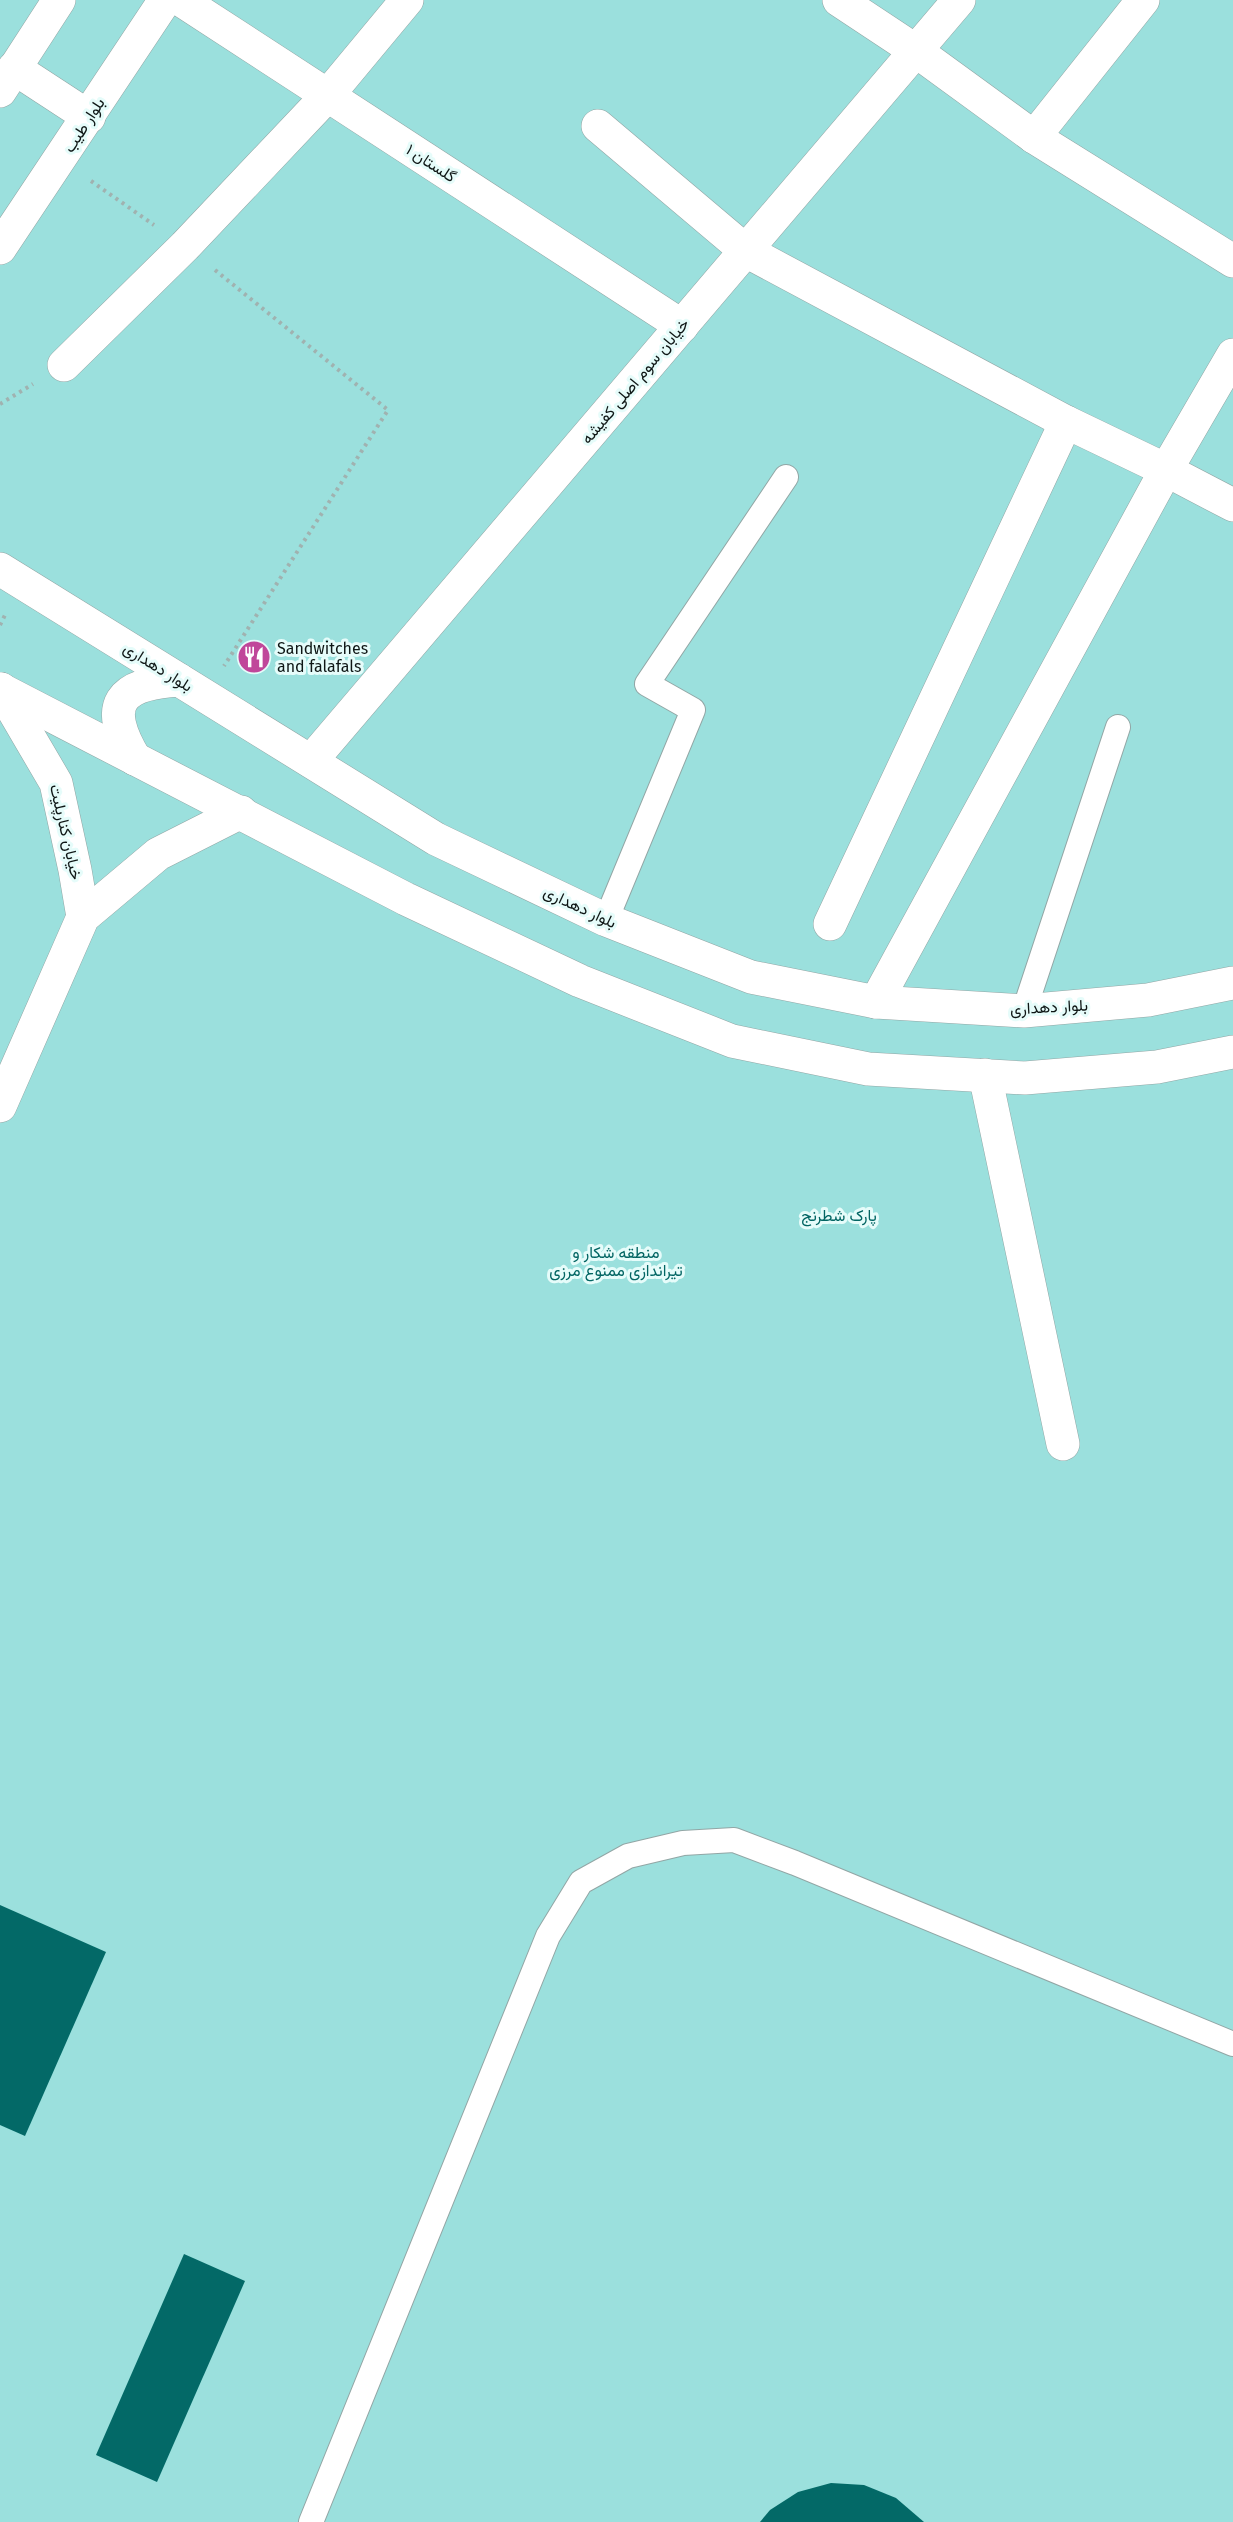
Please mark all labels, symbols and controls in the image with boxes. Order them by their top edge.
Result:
street label: بلوار طیب [59,94,110,156]
street label: گلستان ۱ [402,140,460,186]
street label: خیابان سوم اصلی کفیشه [577,314,694,448]
street label: بلوار دهداری [119,638,196,697]
restaurant icon: Sandwitches and falafals [236,639,272,675]
place label: Sandwitches and falafals [277,639,368,676]
street label: خیابان کنارپلیت [44,782,86,882]
street label: بلوار دهداری [540,882,619,933]
street label: بلوار دهداری [1010,995,1089,1020]
park label: پارک شطرنج [801,1206,877,1227]
park label: منطقه شکار و تیراندازی ممنوع مرزی [549,1243,683,1282]

